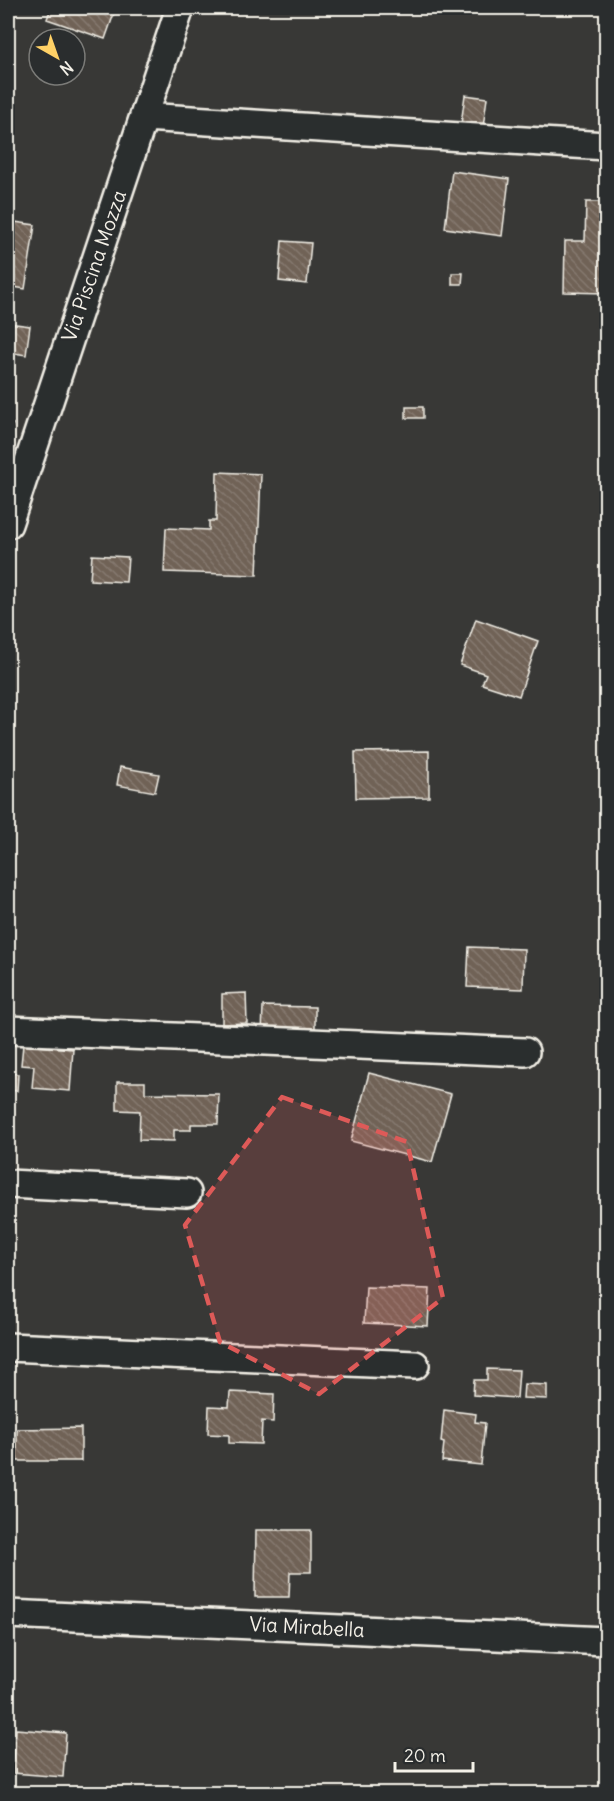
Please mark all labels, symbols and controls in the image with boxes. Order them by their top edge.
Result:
north arrow [27,27,87,87]
text: N [56,57,77,80]
street label: Via Piscina Mozza [56,187,131,345]
street label: Via Mirabella [249,1611,365,1642]
scale bar [395,1735,473,1773]
text: 20 m [404,1744,446,1767]

